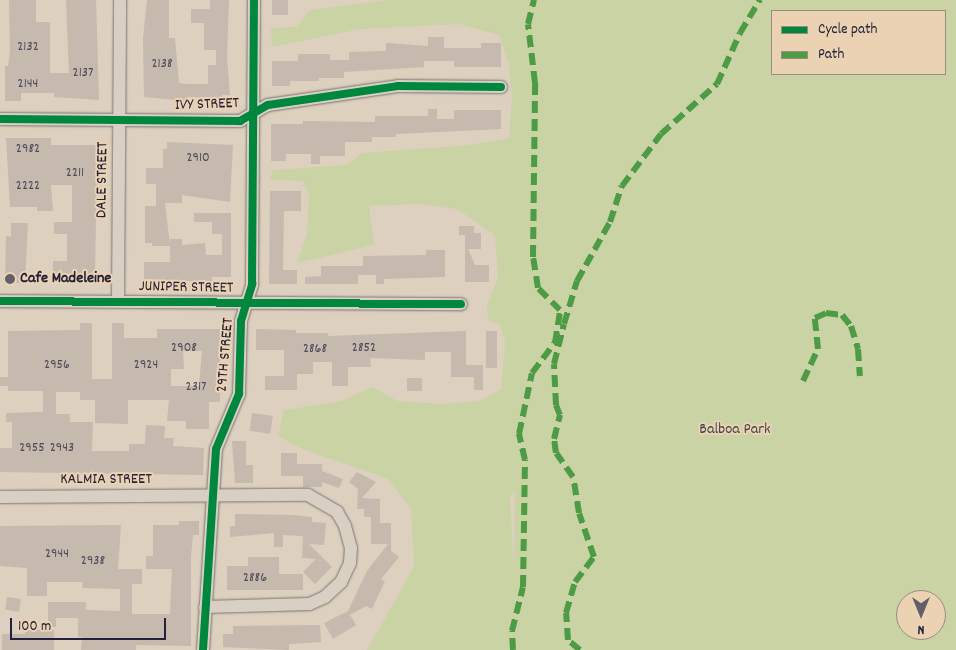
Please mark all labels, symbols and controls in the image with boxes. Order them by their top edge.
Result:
legend [771,10,946,75]
text: Cycle path [818,19,877,41]
house number: 2132 [17,39,39,55]
text: Path [818,44,844,66]
house number: 2138 [151,56,173,72]
house number: 2137 [73,65,93,81]
house number: 2144 [18,76,38,92]
street label: IVY STREET [175,94,239,116]
house number: 2982 [16,141,40,157]
street label: DALE STREET [93,142,113,218]
house number: 2910 [186,150,210,166]
house number: 2211 [66,165,84,181]
house number: 2222 [16,178,40,194]
place label: Cafe Madeleine [20,269,111,289]
marker: Cafe Madeleine [4,273,16,285]
street label: JUNIPER STREET [139,278,233,298]
street label: 29TH STREET [213,317,239,393]
house number: 2908 [171,340,197,356]
house number: 2852 [352,340,376,356]
house number: 2868 [303,341,327,357]
house number: 2956 [44,357,70,373]
house number: 2924 [134,357,158,373]
house number: 2317 [186,379,206,395]
park label: Balboa Park [699,420,771,440]
house number: 2955 [19,440,45,456]
house number: 2943 [50,440,74,456]
street label: KALMIA STREET [60,470,152,490]
house number: 2944 [45,546,69,562]
house number: 2938 [81,553,105,569]
house number: 2886 [243,570,267,586]
north arrow [896,590,946,640]
scale bar [12,608,169,640]
text: 100 m [18,616,51,638]
text: N [918,619,924,639]

